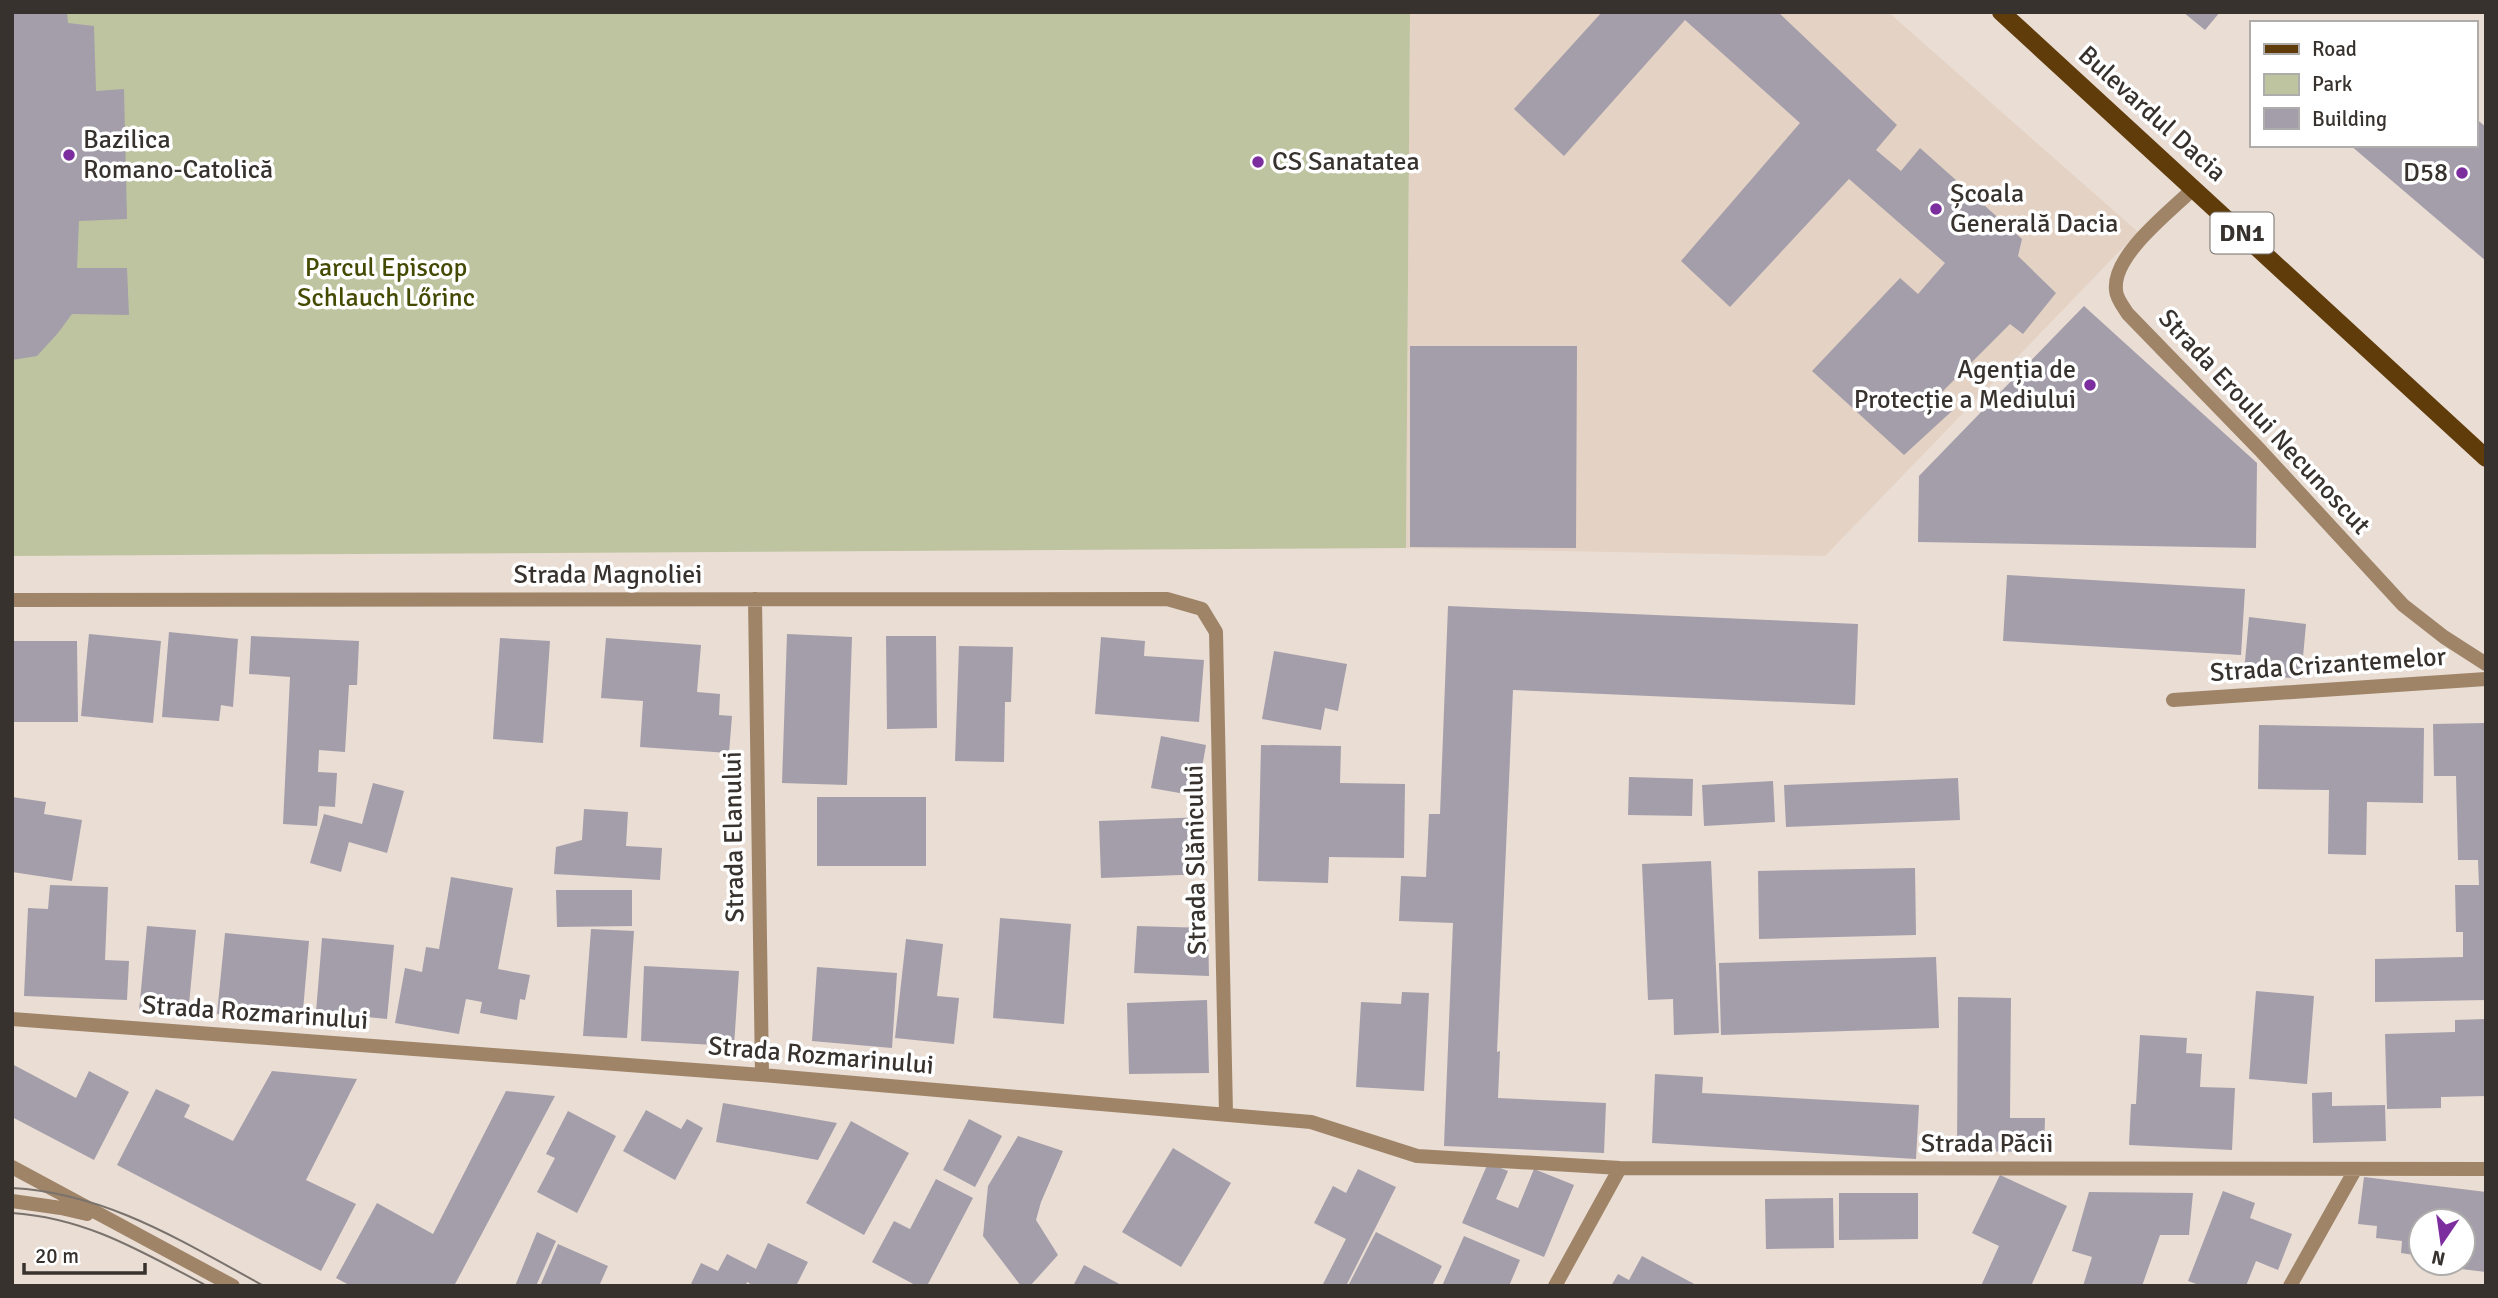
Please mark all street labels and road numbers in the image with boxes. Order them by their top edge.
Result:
street label: Bulevardul Dacia [2071,39,2233,189]
road number: DN1 [2210,212,2274,254]
street label: Strada Eroului Necunoscut [2151,303,2377,541]
street label: Strada Magnoliei [514,559,702,591]
street label: Strada Crizantemelor [2209,641,2448,689]
street label: Strada Elanului [717,751,751,923]
street label: Strada Slănicului [1178,765,1214,955]
street label: Strada Rozmarinului [141,989,369,1037]
street label: Strada Rozmarinului [707,1030,935,1082]
street label: Strada Păcii [1921,1128,2053,1160]

